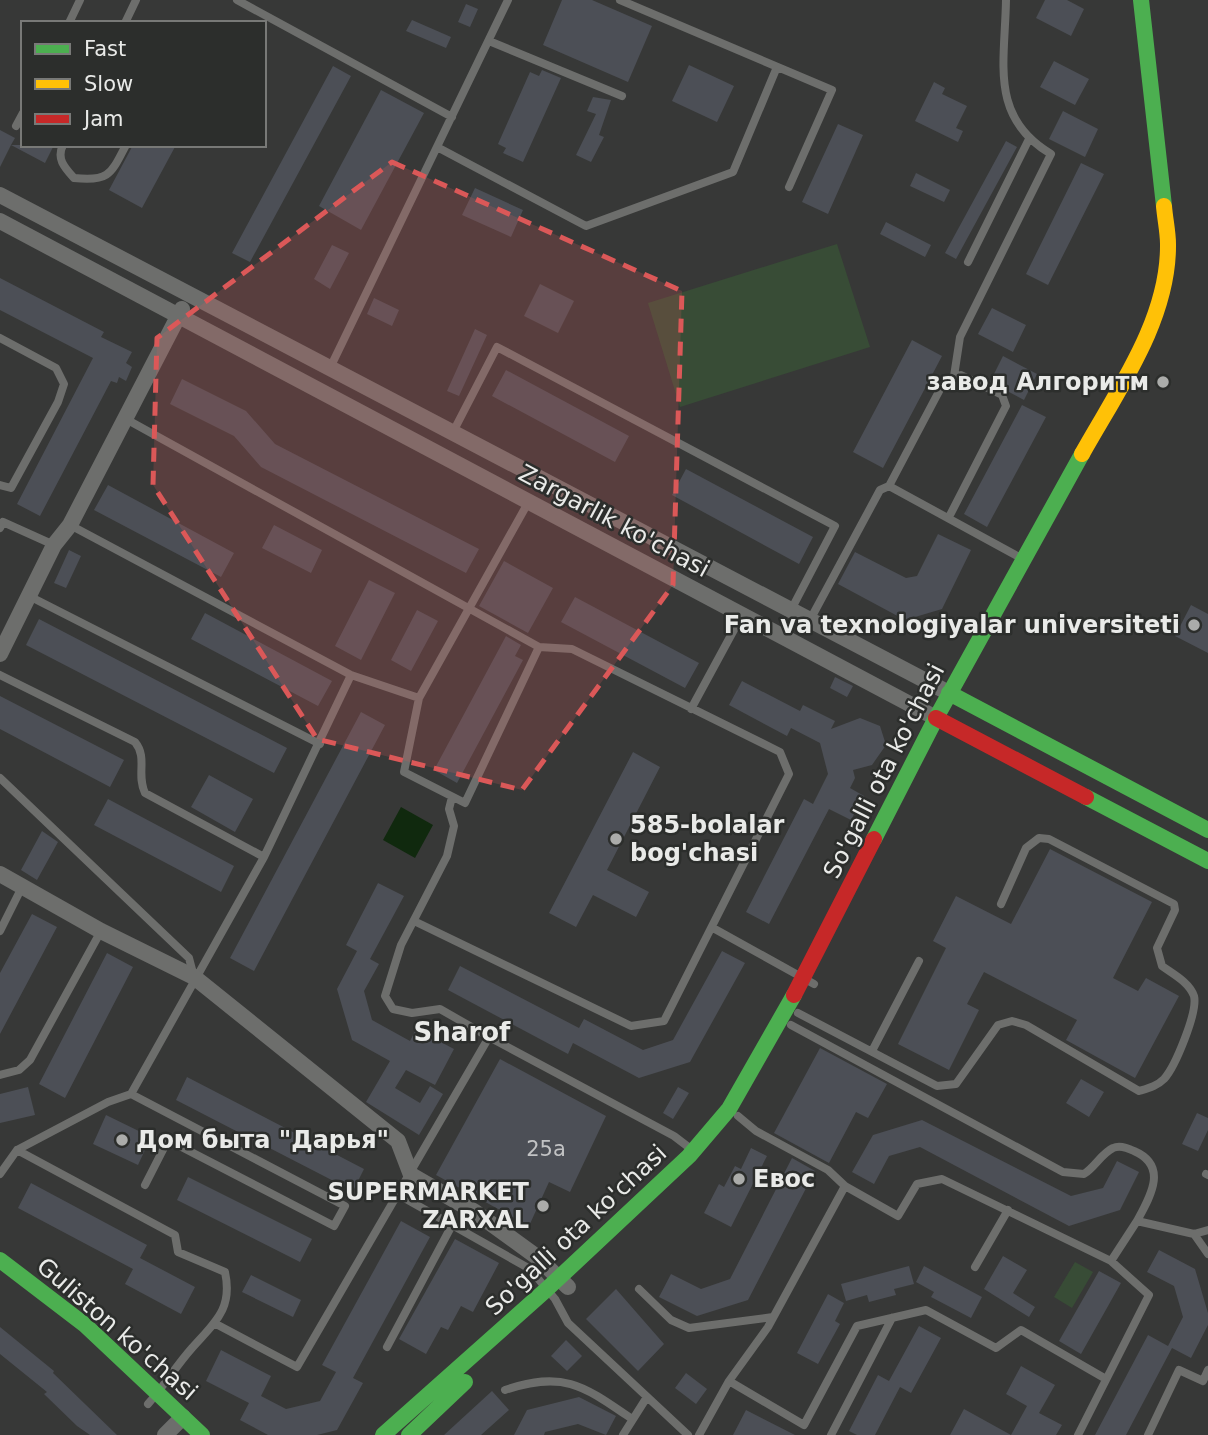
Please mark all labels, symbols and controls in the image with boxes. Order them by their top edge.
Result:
legend [21,21,266,147]
text: Fast [84,37,126,61]
text: Slow [84,72,133,96]
text: Jam [82,107,124,131]
place label: завод Алгоритм [927,368,1149,396]
marker: завод Алгоритм [1155,374,1171,390]
street label: Zargarlik ko'chasi [514,459,714,583]
place label: Fan va texnologiyalar universiteti [724,611,1180,639]
marker: Fan va texnologiyalar universiteti [1186,617,1202,633]
street label: So'galli ota ko'chasi [818,659,950,883]
place label: 585-bolalar bog'chasi [630,811,785,867]
marker: 585-bolalar bog'chasi [608,831,624,847]
district label: Sharof [414,1017,511,1047]
place label: Дом быта "Дарья" [136,1126,389,1154]
marker: Дом быта "Дарья" [114,1132,130,1148]
house number: 25a [526,1137,566,1161]
street label: So'galli ota ko'chasi [480,1139,672,1321]
place label: Евос [753,1165,815,1193]
marker: Евос [731,1171,747,1187]
place label: SUPERMARKET ZARXAL [327,1178,530,1234]
marker: SUPERMARKET ZARXAL [535,1198,551,1214]
street label: Guliston ko'chasi [31,1252,203,1406]

